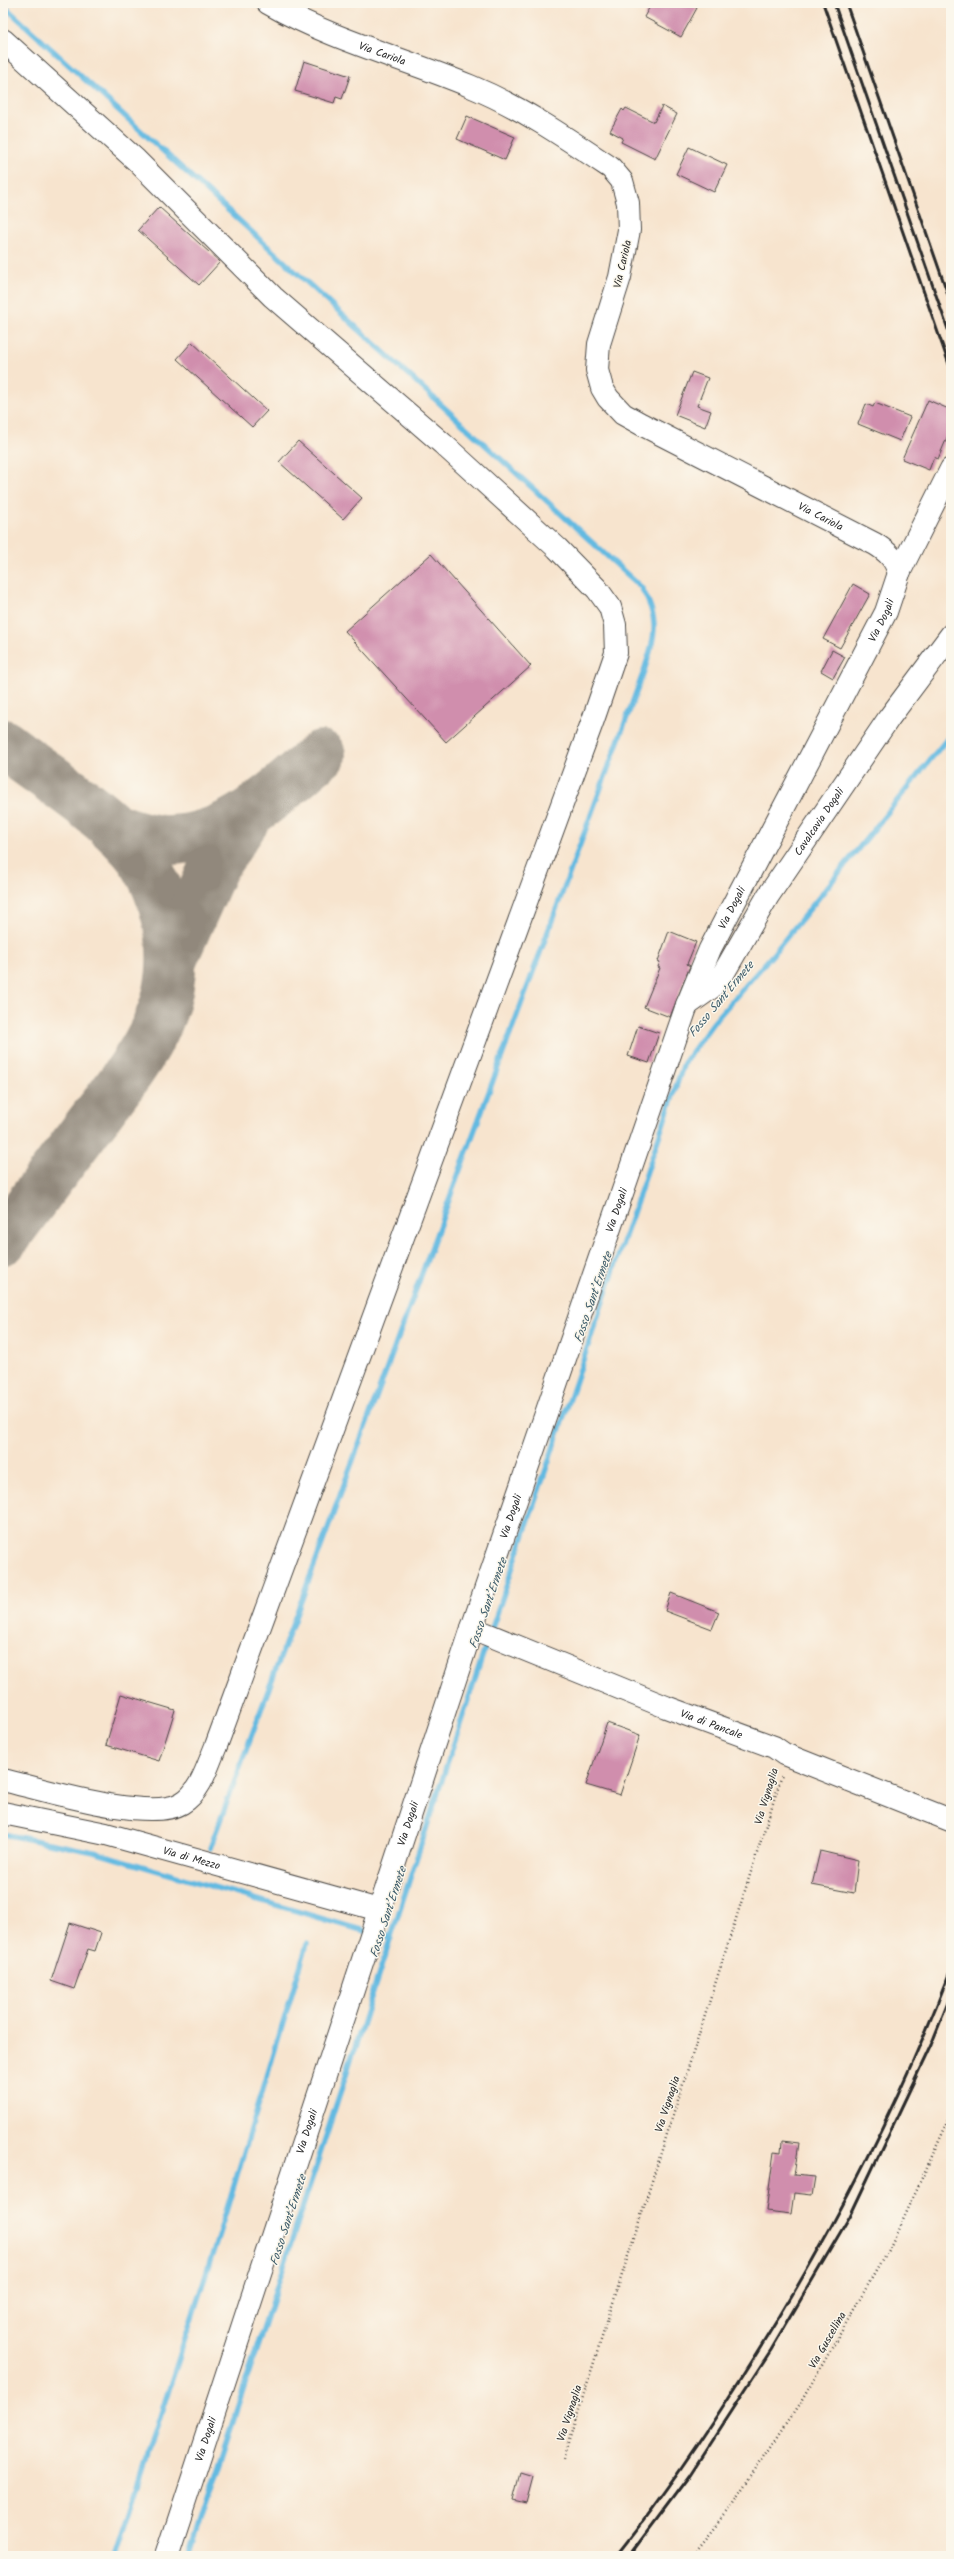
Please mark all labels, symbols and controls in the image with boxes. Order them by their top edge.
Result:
street label: Via Cariola [356,37,408,71]
street label: Via Cariola [609,238,637,290]
street label: Via Cariola [794,498,846,536]
street label: Via Dogali [864,596,900,646]
street label: Cavalcavia Dogali [790,784,849,860]
street label: Via Dogali [714,883,751,933]
water label: Fosso Sant’Ermete [684,956,760,1042]
street label: Via Dogali [601,1185,633,1235]
water label: Fosso Sant’Ermete [569,1248,618,1345]
street label: Via Dogali [495,1492,528,1541]
water label: Fosso Sant’Ermete [464,1554,513,1651]
street label: Via di Pancale [677,1705,745,1745]
street label: Via Vignaglia [750,1766,784,1827]
street label: Via Dogali [393,1799,425,1848]
street label: Via di Mezzo [161,1842,222,1875]
water label: Fosso Sant’Ermete [365,1863,413,1960]
street label: Via Vignaglia [650,2074,686,2135]
street label: Via Dogali [292,2107,323,2156]
water label: Fosso Sant’Ermete [265,2171,313,2268]
street label: Via Guscellina [804,2308,852,2373]
street label: Via Vignaglia [552,2383,588,2444]
street label: Via Dogali [191,2414,222,2464]

